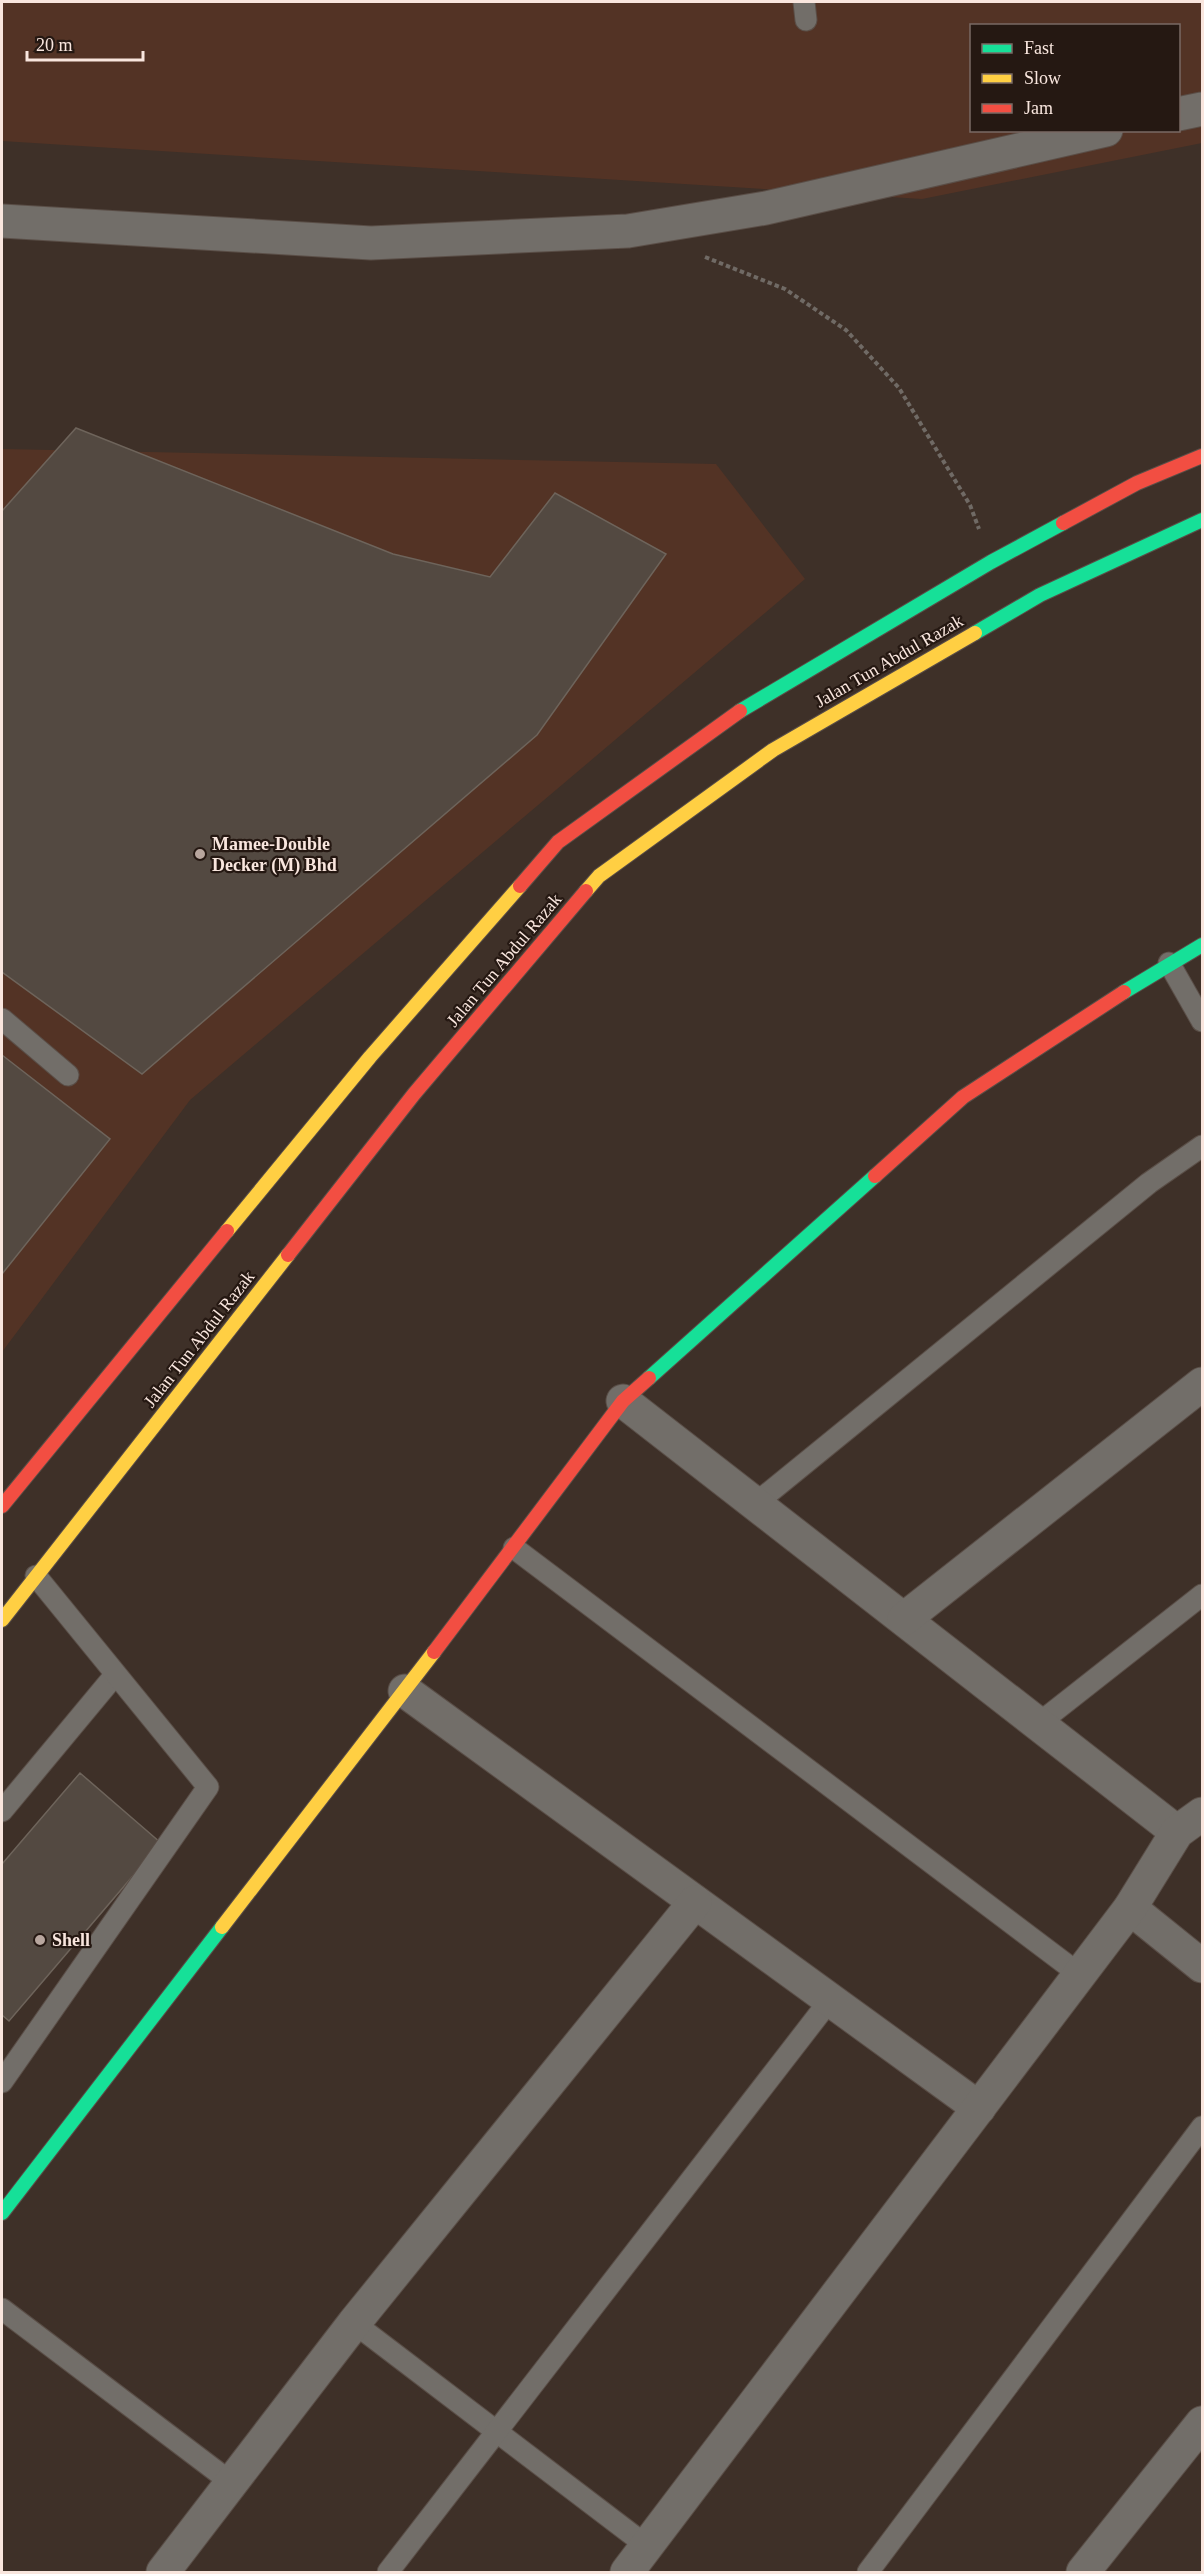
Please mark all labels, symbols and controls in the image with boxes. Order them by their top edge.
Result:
scale bar [27,24,142,62]
legend [970,24,1180,132]
text: 20 m [36,35,73,55]
text: Fast [1024,38,1054,58]
text: Slow [1024,68,1061,88]
text: Jam [1024,98,1053,118]
street label: Jalan Tun Abdul Razak [811,610,967,712]
place label: Mamee-Double Decker (M) Bhd [212,834,337,876]
marker: Mamee-Double Decker (M) Bhd [193,847,207,861]
street label: Jalan Tun Abdul Razak [443,889,565,1031]
street label: Jalan Tun Abdul Razak [140,1267,258,1411]
place label: Shell [52,1930,90,1950]
marker: Shell [33,1933,47,1947]

